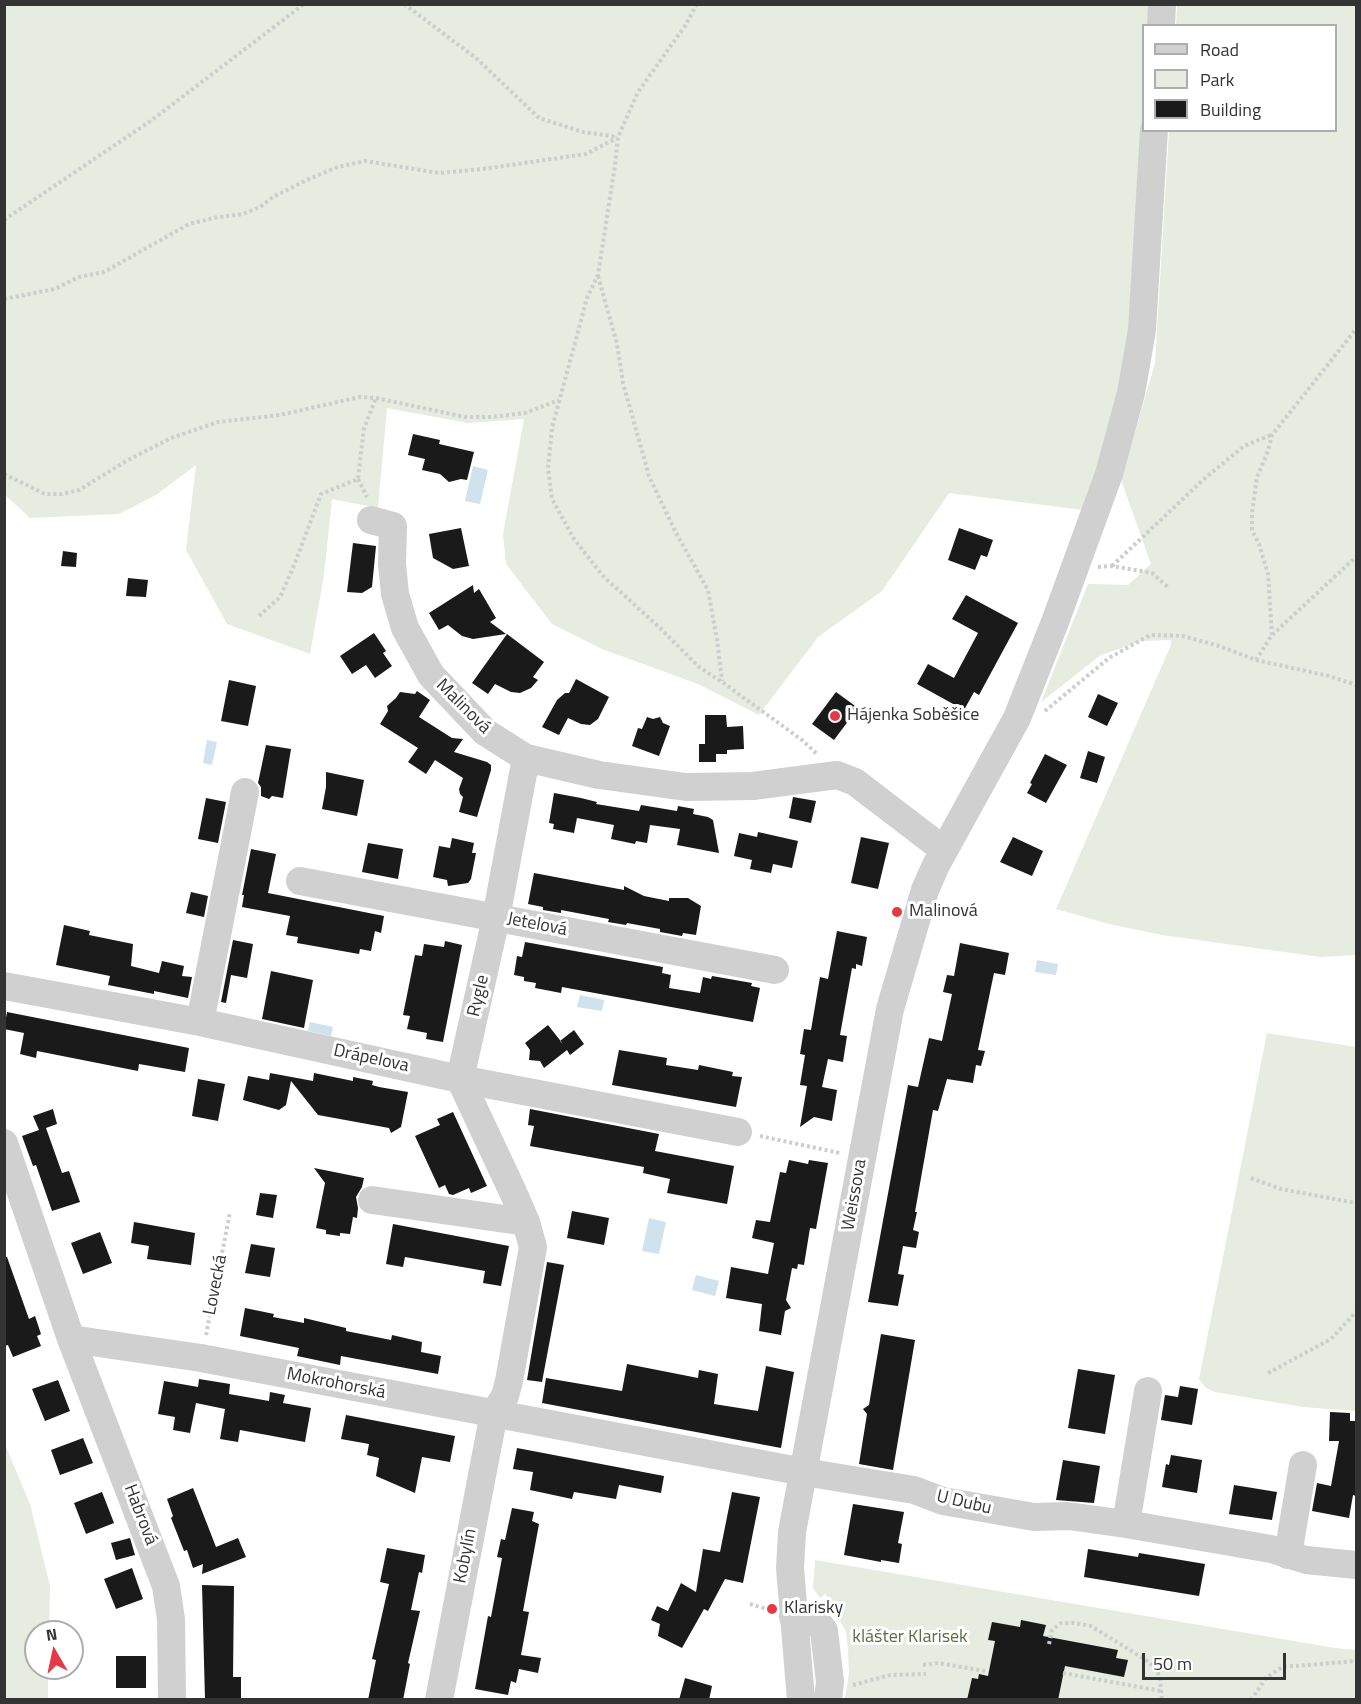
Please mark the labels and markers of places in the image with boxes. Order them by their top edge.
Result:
place label: Hájenka Soběšice [847,705,979,727]
marker: Hájenka Soběšice [828,709,842,723]
place label: Malinová [909,901,978,923]
marker: Malinová [890,905,904,919]
place label: Klarisky [784,1598,843,1620]
marker: Klarisky [765,1602,779,1616]

